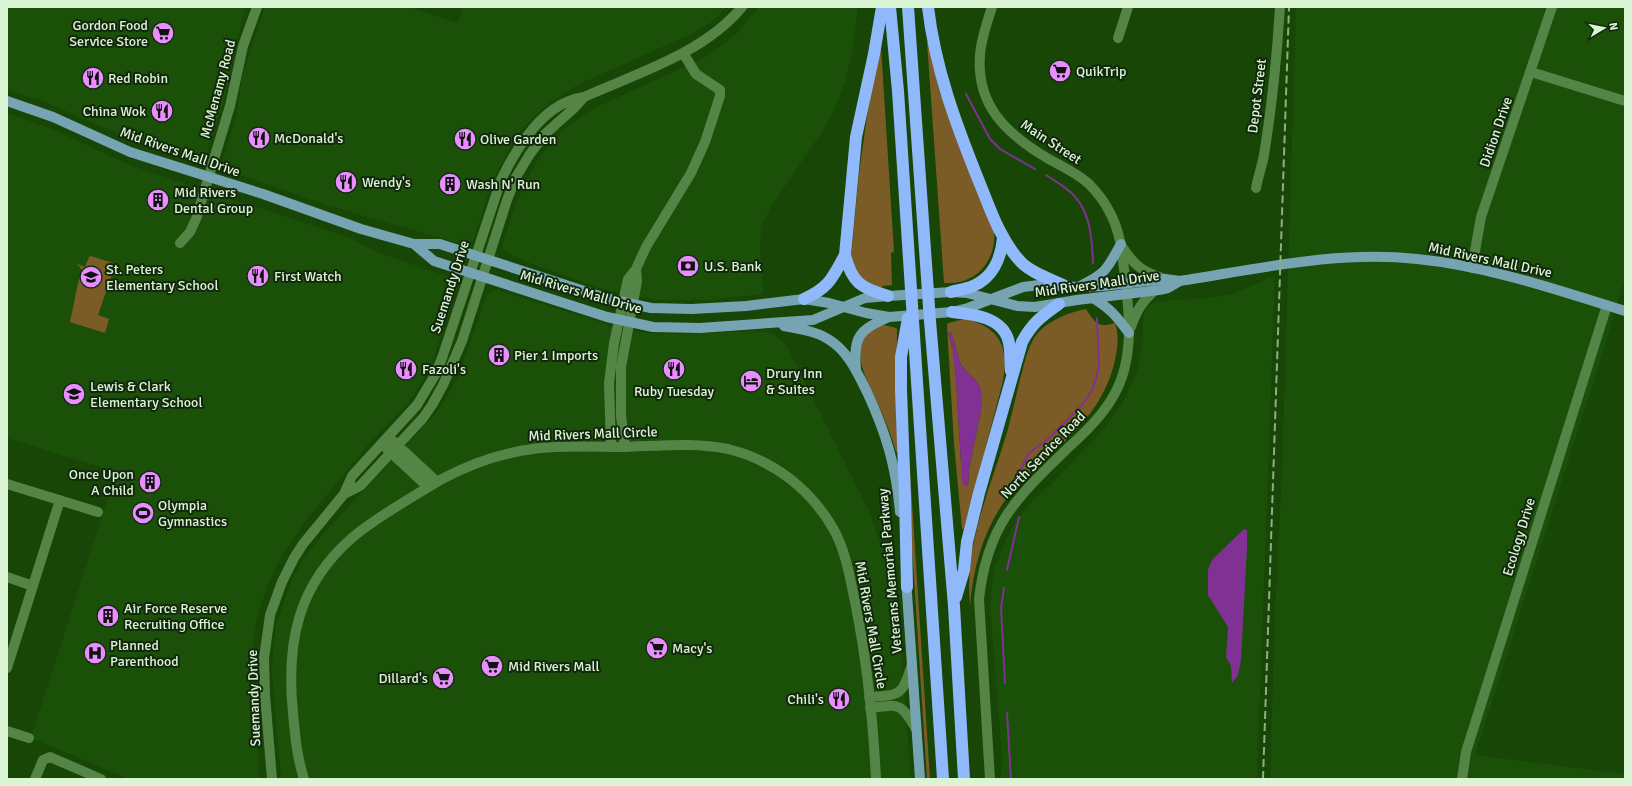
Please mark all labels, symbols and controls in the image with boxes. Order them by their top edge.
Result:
north arrow [1584,8,1624,48]
place label: Gordon Food Service Store [69,17,148,50]
supermarket icon: Gordon Food Service Store [150,20,176,46]
text: N [1606,21,1620,31]
street label: McMenamy Road [197,38,239,140]
supermarket icon: QuikTrip [1047,58,1073,84]
street label: Depot Street [1244,58,1270,134]
place label: QuikTrip [1076,63,1126,80]
restaurant icon: Red Robin [80,65,106,91]
place label: Red Robin [108,70,168,87]
street label: Didion Drive [1476,95,1516,169]
restaurant icon: China Wok [149,98,175,124]
place label: China Wok [83,103,146,120]
street label: Main Street [1017,116,1085,168]
street label: Mid Rivers Mall Drive [118,123,242,181]
restaurant icon: McDonald's [246,125,272,151]
restaurant icon: Olive Garden [452,126,478,152]
place label: McDonald's [274,130,343,147]
place label: Olive Garden [480,131,556,148]
restaurant icon: Wendy's [333,169,359,195]
building icon: Wash N' Run [437,171,463,197]
place label: Wendy's [362,174,411,191]
place label: Wash N' Run [466,176,540,193]
place label: Mid Rivers Dental Group [174,184,253,217]
building icon: Mid Rivers Dental Group [145,187,171,213]
street label: Suemandy Drive [427,238,473,336]
street label: Mid Rivers Mall Drive [1427,239,1553,281]
bank icon: U.S. Bank [675,253,701,279]
place label: U.S. Bank [704,258,761,275]
place label: St. Peters Elementary School [106,261,219,294]
restaurant icon: First Watch [245,263,271,289]
school or university icon: St. Peters Elementary School [78,264,104,290]
street label: Mid Rivers Mall Drive [518,266,644,318]
street label: Mid Rivers Mall Drive [1033,267,1161,301]
place label: First Watch [274,268,342,285]
building icon: Pier 1 Imports [486,342,512,368]
place label: Pier 1 Imports [514,347,598,364]
restaurant icon: Fazoli's [393,356,419,382]
restaurant icon: Ruby Tuesday [661,356,687,382]
place label: Fazoli's [422,361,466,378]
place label: Drury Inn & Suites [766,365,822,398]
hotel icon: Drury Inn & Suites [738,368,764,394]
place label: Lewis & Clark Elementary School [90,378,203,411]
school or university icon: Lewis & Clark Elementary School [61,381,87,407]
place label: Ruby Tuesday [634,383,715,400]
street label: North Service Road [997,408,1089,502]
street label: Mid Rivers Mall Circle [528,423,658,445]
place label: Once Upon A Child [69,466,134,499]
building icon: Once Upon A Child [137,469,163,495]
street label: Veterans Memorial Parkway [874,487,906,654]
street label: Ecology Drive [1499,496,1539,578]
place label: Olympia Gymnastics [158,497,227,530]
sports icon: Olympia Gymnastics [130,500,156,526]
street label: Mid Rivers Mall Circle [851,560,891,690]
place label: Air Force Reserve Recruiting Office [124,600,227,633]
building icon: Air Force Reserve Recruiting Office [95,603,121,629]
supermarket icon: Macy's [644,635,670,661]
place label: Planned Parenthood [110,637,179,670]
hospital icon: Planned Parenthood [82,640,108,666]
place label: Macy's [672,640,713,657]
street label: Suemandy Drive [244,649,264,747]
supermarket icon: Mid Rivers Mall [479,653,505,679]
place label: Mid Rivers Mall [508,658,600,675]
supermarket icon: Dillard's [430,665,456,691]
place label: Dillard's [378,670,428,687]
restaurant icon: Chili's [826,686,852,712]
place label: Chili's [787,691,824,708]

